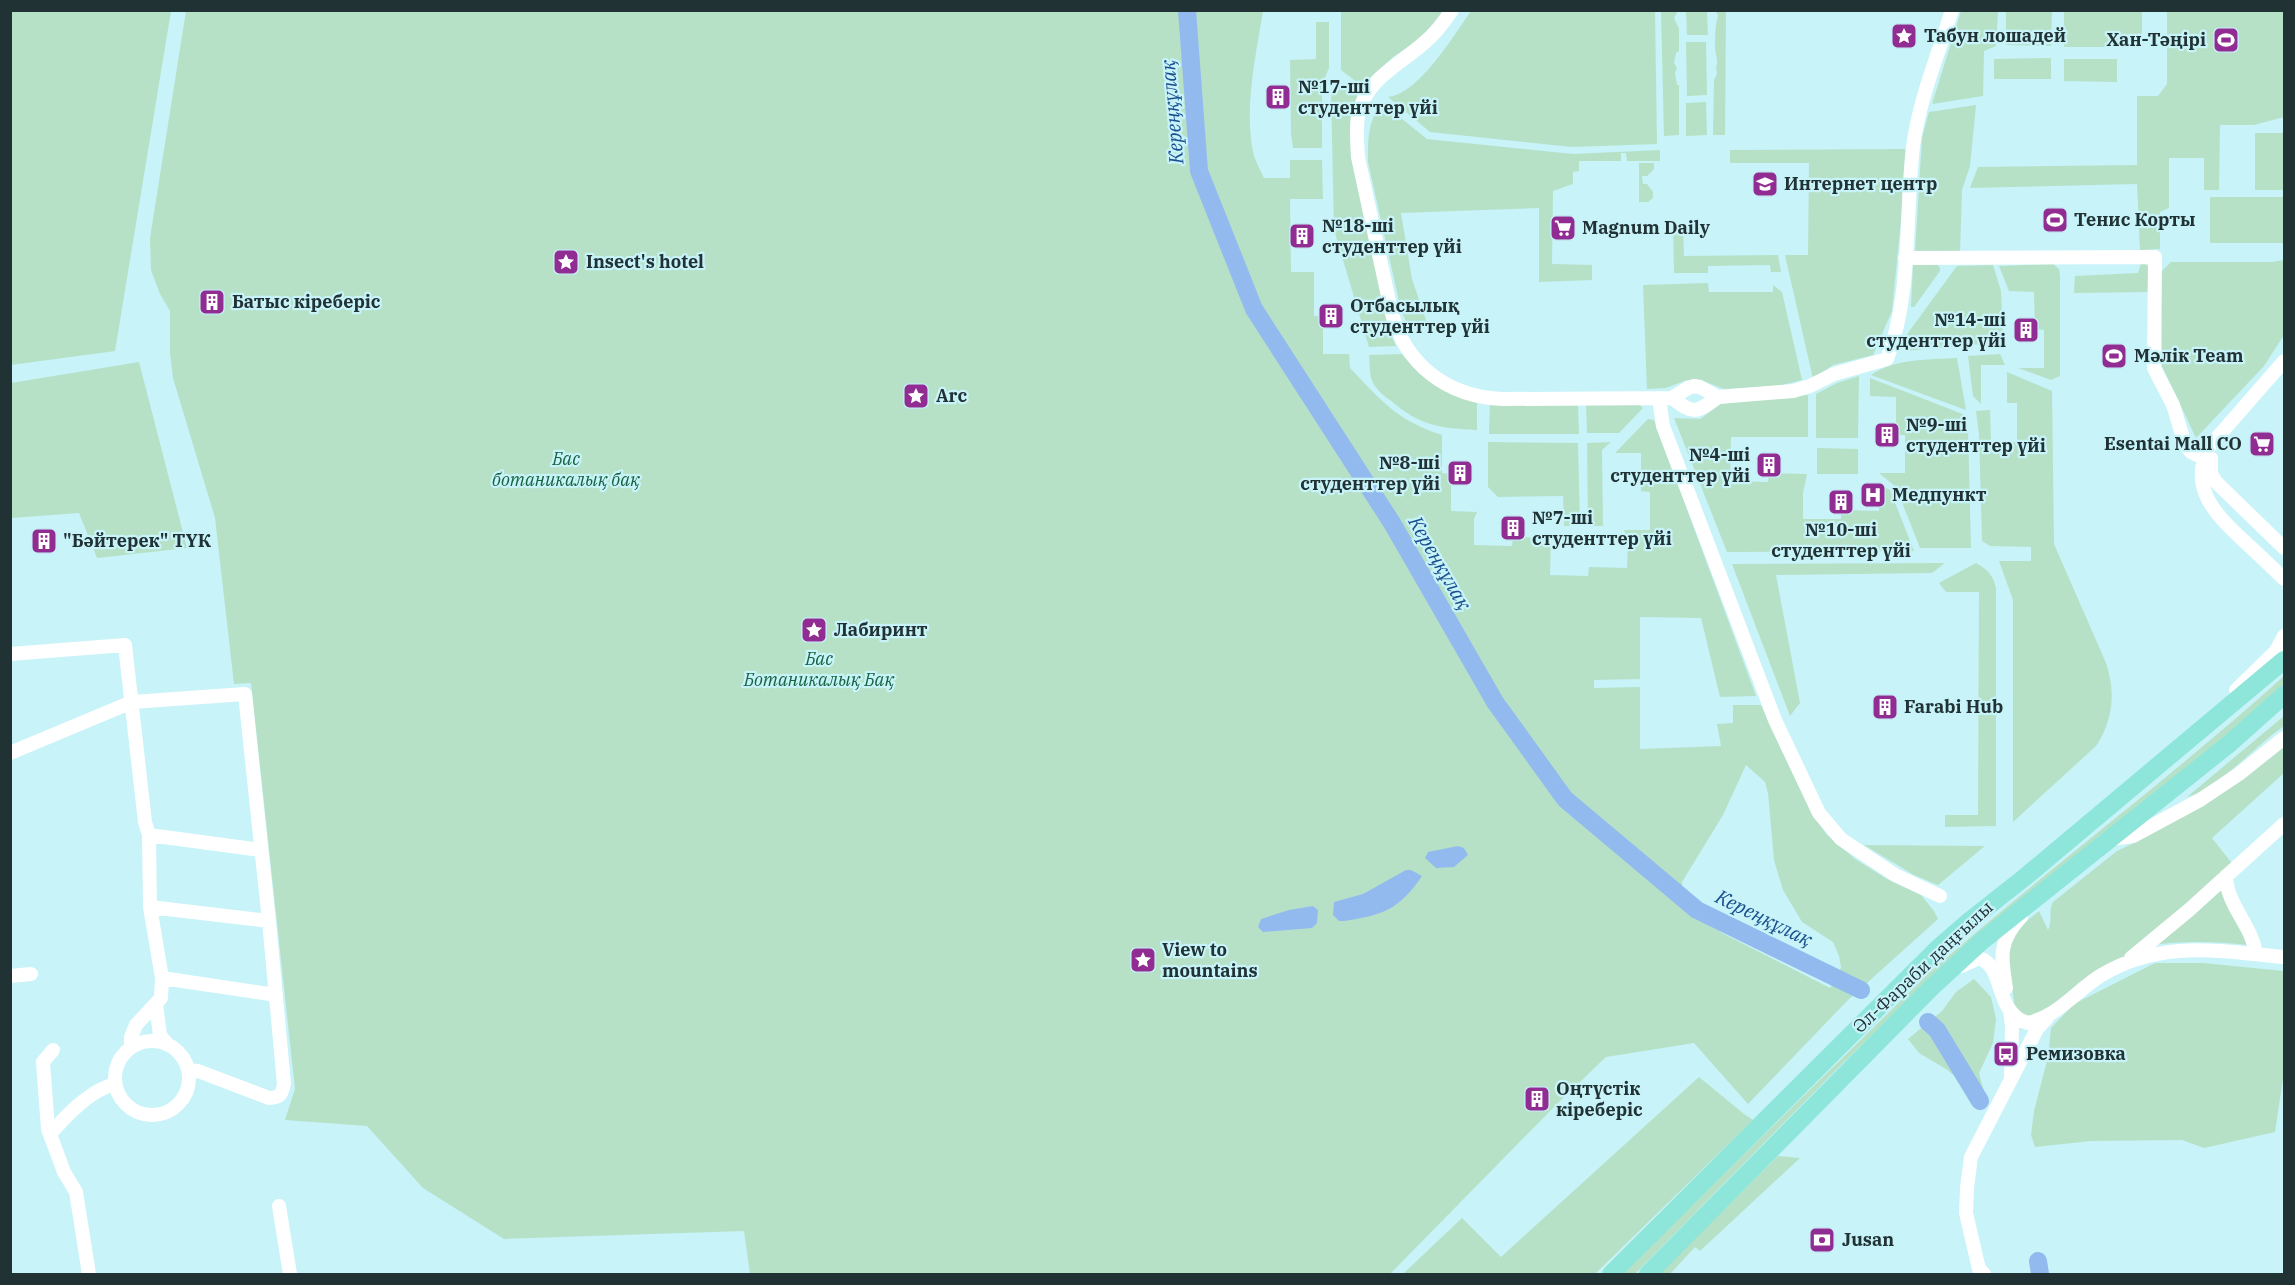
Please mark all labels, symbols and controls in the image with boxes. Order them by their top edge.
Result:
place icon: Табун лошадей [1889,21,1919,51]
place label: Табун лошадей [1924,24,2066,47]
sports icon: Хан-Тәңірі [2211,25,2241,55]
place label: Хан-Тәңірі [2106,28,2206,51]
water label: Кереңқұлақ [1154,59,1190,166]
place label: №17-ші студенттер үйі [1298,75,1438,119]
building icon: №17-ші студенттер үйі [1263,82,1293,112]
school or university icon: Интернет центр [1750,169,1780,199]
place label: Интернет центр [1784,172,1937,195]
sports icon: Тенис Корты [2040,205,2070,235]
place label: Тенис Корты [2074,208,2196,231]
supermarket icon: Magnum Daily [1548,213,1578,243]
place label: №18-ші студенттер үйі [1322,214,1462,258]
place label: Magnum Daily [1582,216,1711,239]
building icon: №18-ші студенттер үйі [1287,221,1317,251]
place icon: Insect's hotel [551,247,581,277]
place label: Insect's hotel [586,250,704,273]
building icon: Батыс кіреберіс [197,287,227,317]
place label: Батыс кіреберіс [232,290,381,313]
place label: Отбасылық студенттер үйі [1350,294,1490,338]
building icon: Отбасылық студенттер үйі [1316,301,1346,331]
place label: №14-ші студенттер үйі [1866,308,2006,352]
building icon: №14-ші студенттер үйі [2011,315,2041,345]
sports icon: Мәлік Team [2099,341,2129,371]
place label: Мәлік Team [2134,344,2244,367]
place icon: Arc [901,381,931,411]
place label: Arc [936,384,967,407]
place label: №9-ші студенттер үйі [1906,413,2046,457]
building icon: №9-ші студенттер үйі [1872,420,1902,450]
supermarket icon: Esentai Mall СО [2247,429,2277,459]
place label: Esentai Mall СО [2104,432,2242,455]
place label: №4-ші студенттер үйі [1610,443,1750,487]
park label: Бас ботаникалық бақ [492,447,640,491]
building icon: №4-ші студенттер үйі [1754,450,1784,480]
place label: №8-ші студенттер үйі [1300,451,1440,495]
building icon: №8-ші студенттер үйі [1445,458,1475,488]
hospital icon: Медпункт [1858,480,1888,510]
place label: Медпункт [1892,483,1987,506]
building icon: №10-ші студенттер үйі [1826,487,1856,517]
place label: №7-ші студенттер үйі [1532,506,1672,550]
water label: Кереңқұлақ [1402,510,1478,615]
building icon: №7-ші студенттер үйі [1498,513,1528,543]
place label: №10-ші студенттер үйі [1771,518,1911,562]
building icon: "Бәйтерек" ТҮК [29,526,59,556]
place label: "Бәйтерек" ТҮК [63,529,212,552]
place icon: Лабиринт [799,615,829,645]
place label: Лабиринт [834,618,928,641]
park label: Бас Ботаникалық Бақ [743,647,894,691]
building icon: Farabi Hub [1870,692,1900,722]
place label: Farabi Hub [1904,695,2003,718]
water label: Кереңқұлақ [1710,882,1817,953]
street label: Әл-Фараби даңғылы [1848,896,1998,1038]
place label: View to mountains [1162,938,1258,982]
place icon: View to mountains [1128,945,1158,975]
bus stop icon: Ремизовка [1991,1039,2021,1069]
place label: Ремизовка [2026,1042,2126,1065]
place label: Оңтүстік кіреберіс [1556,1077,1643,1121]
building icon: Оңтүстік кіреберіс [1522,1084,1552,1114]
bank icon: Jusan [1807,1225,1837,1255]
place label: Jusan [1842,1228,1894,1251]

